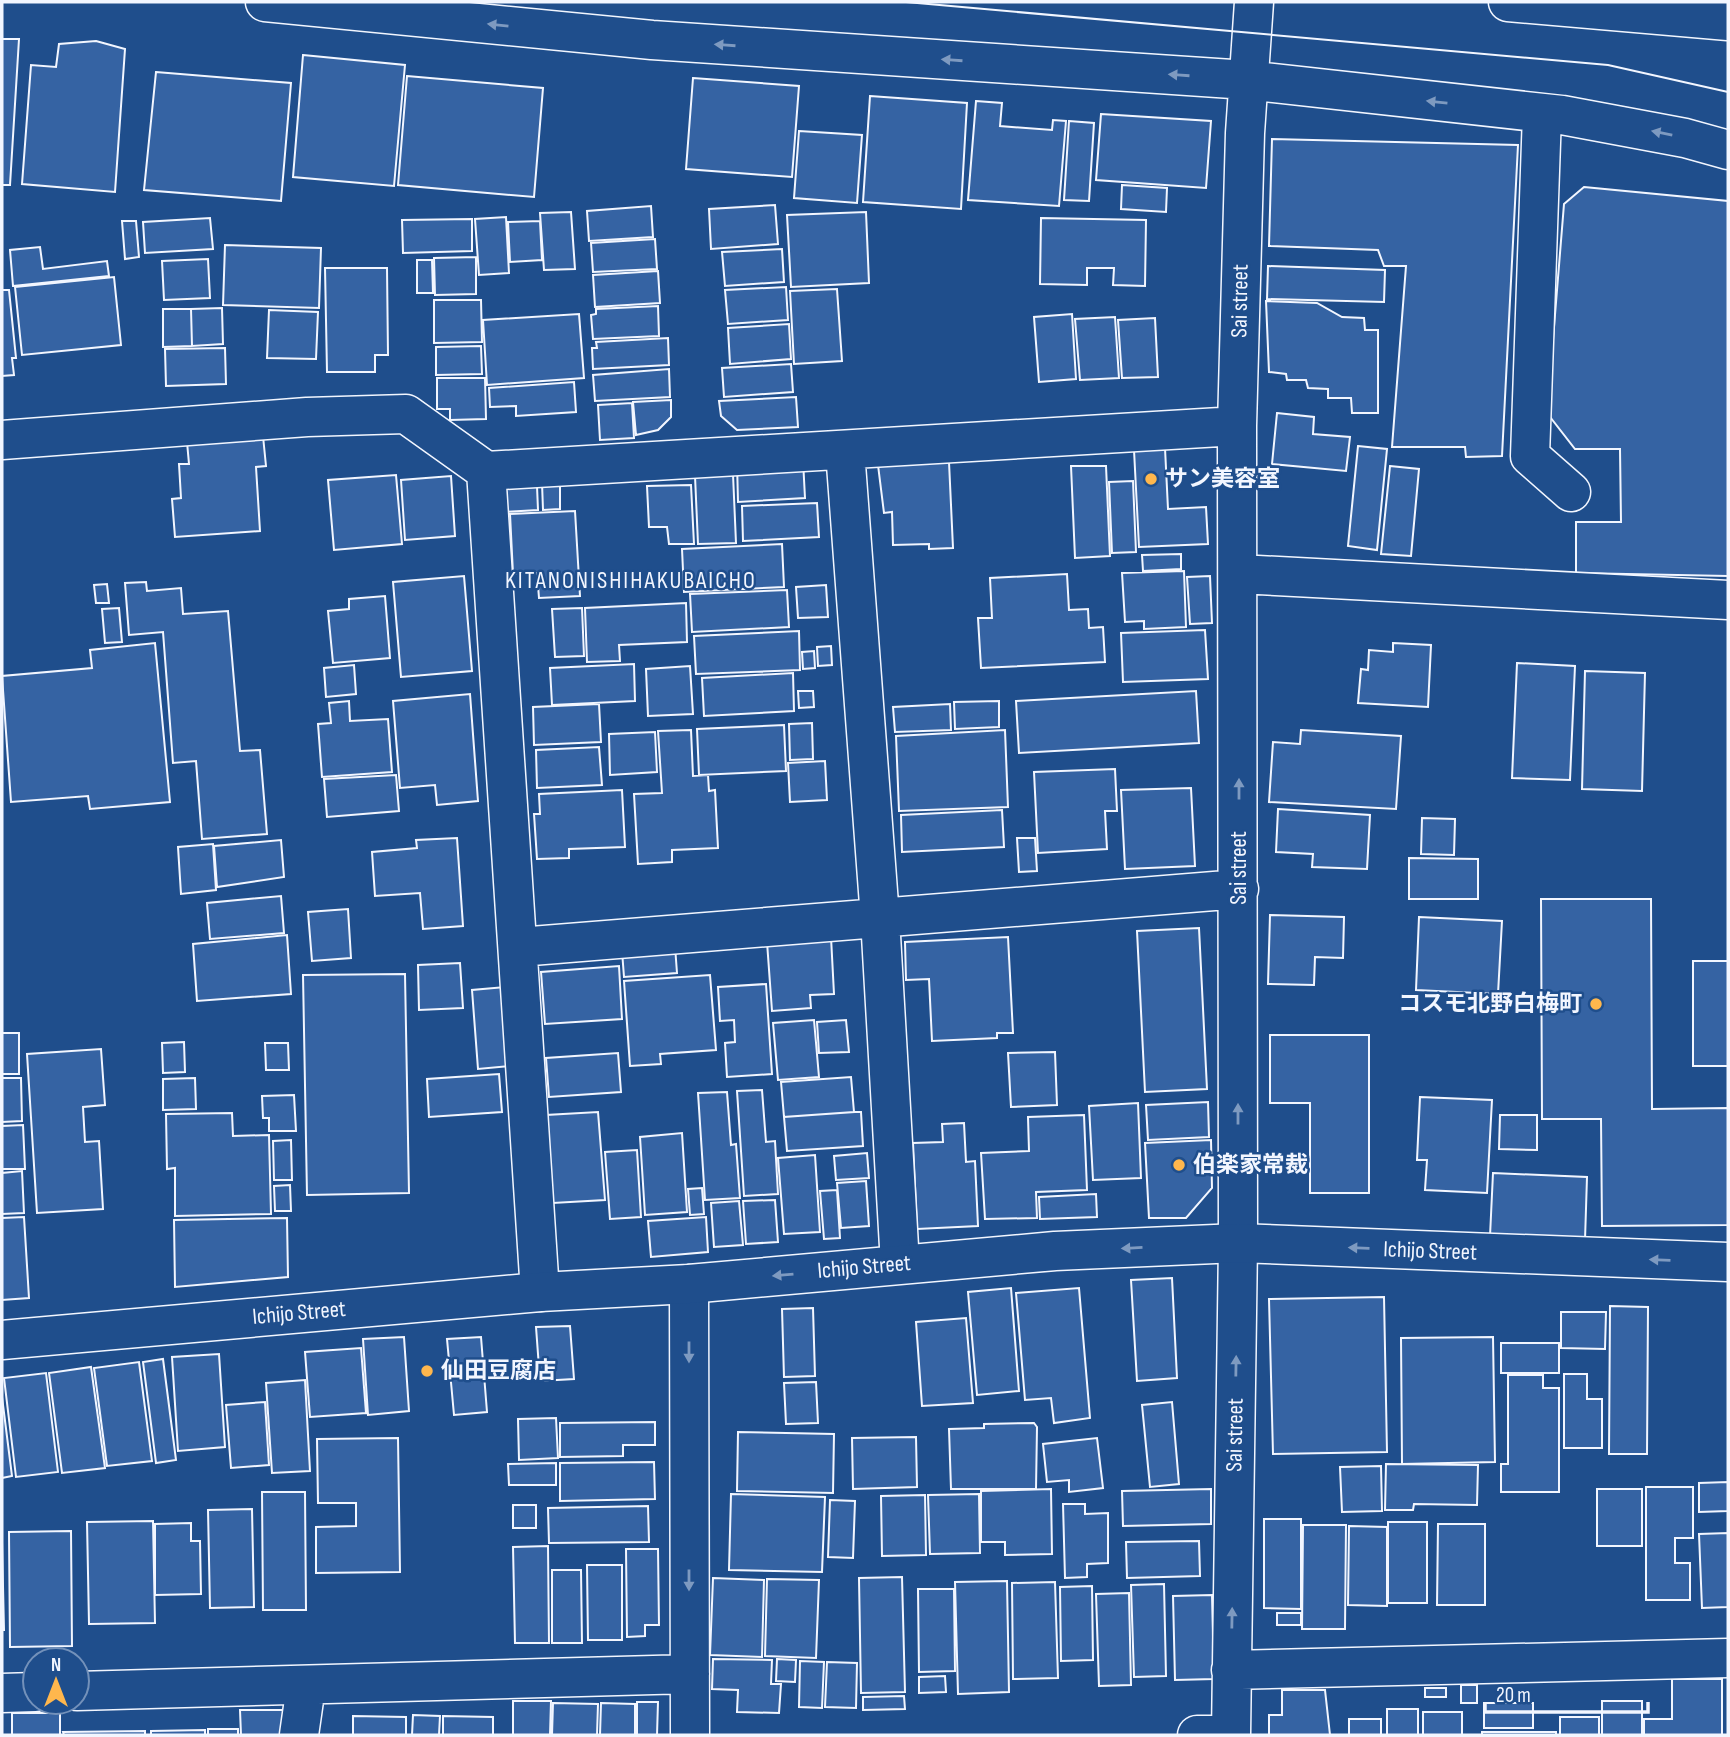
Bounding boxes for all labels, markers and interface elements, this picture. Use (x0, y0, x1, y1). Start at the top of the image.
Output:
one-way arrow (487, 19, 509, 30)
one-way arrow (714, 39, 736, 50)
one-way arrow (941, 54, 963, 65)
one-way arrow (1168, 70, 1190, 81)
one-way arrow (1426, 96, 1448, 107)
one-way arrow (1651, 128, 1673, 139)
street label: Sai street (1225, 264, 1255, 338)
place label: サン美容室 (1165, 465, 1280, 493)
marker: サン美容室 (1143, 471, 1159, 487)
district label: KITANONISHIHAKUBAICHO (505, 566, 757, 595)
one-way arrow (1233, 777, 1245, 799)
street label: Sai street (1225, 831, 1253, 905)
place label: コスモ北野白梅町 (1398, 990, 1582, 1018)
marker: コスモ北野白梅町 (1588, 996, 1604, 1012)
one-way arrow (1232, 1103, 1244, 1125)
place label: 伯楽家常裁 (1193, 1151, 1308, 1179)
marker: 伯楽家常裁 (1171, 1157, 1187, 1173)
street label: Ichijo Street (1383, 1235, 1477, 1267)
one-way arrow (1121, 1242, 1143, 1253)
one-way arrow (1348, 1242, 1370, 1253)
street label: Ichijo Street (816, 1249, 912, 1285)
one-way arrow (1649, 1254, 1671, 1265)
one-way arrow (772, 1270, 794, 1281)
street label: Ichijo Street (251, 1295, 347, 1331)
one-way arrow (683, 1341, 695, 1363)
one-way arrow (1230, 1355, 1242, 1377)
place label: 仙田豆腐店 (441, 1357, 556, 1385)
marker: 仙田豆腐店 (419, 1363, 435, 1379)
street label: Sai street (1220, 1398, 1250, 1472)
one-way arrow (683, 1569, 695, 1591)
one-way arrow (1226, 1607, 1238, 1629)
north arrow (21, 1646, 91, 1716)
text: N (51, 1654, 61, 1677)
scale bar (1485, 1670, 1648, 1714)
text: 20 m (1496, 1683, 1531, 1708)

